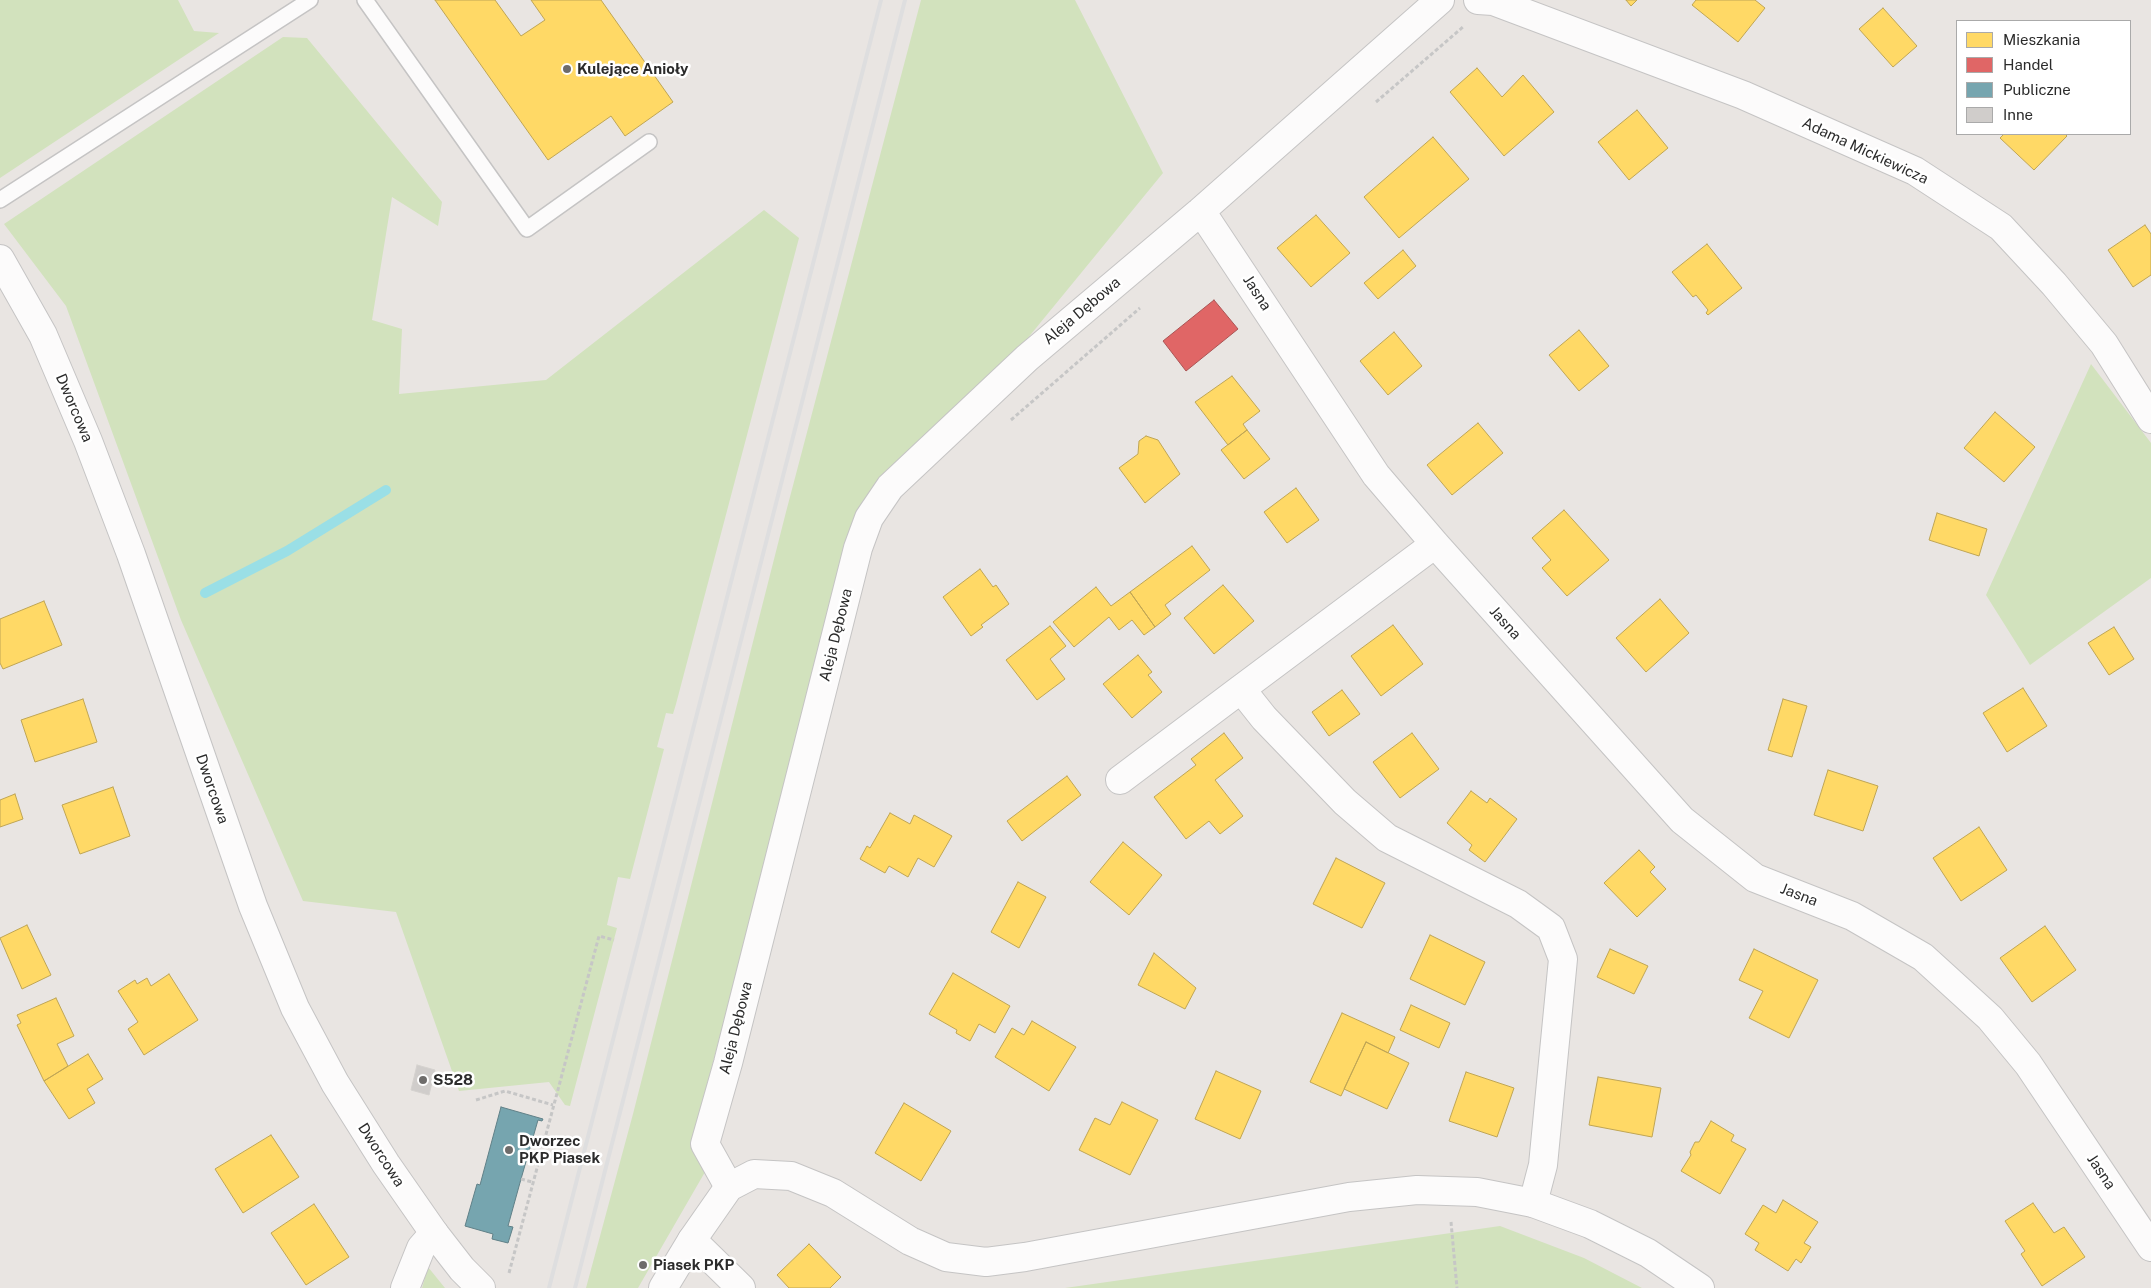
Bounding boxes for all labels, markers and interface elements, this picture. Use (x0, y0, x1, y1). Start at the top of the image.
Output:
legend (1956, 20, 2131, 135)
text: Mieszkania (2003, 31, 2080, 48)
text: Handel (2003, 56, 2053, 73)
place label: Kulejące Anioły (577, 60, 688, 78)
marker: Kulejące Anioły (561, 63, 573, 75)
text: Publiczne (2003, 81, 2071, 98)
text: Inne (2003, 106, 2033, 123)
street label: Adama Mickiewicza (1799, 114, 1931, 188)
street label: Jasna (1239, 272, 1275, 314)
street label: Aleja Dębowa (1040, 273, 1124, 349)
street label: Dworcowa (52, 371, 96, 445)
street label: Aleja Dębowa (816, 587, 856, 683)
street label: Jasna (1485, 603, 1525, 643)
street label: Dworcowa (192, 752, 232, 826)
street label: Jasna (1778, 880, 1820, 910)
street label: Aleja Dębowa (716, 980, 756, 1076)
place label: S528 (433, 1071, 473, 1089)
marker: S528 (417, 1074, 429, 1086)
street label: Dworcowa (354, 1120, 408, 1190)
place label: Dworzec PKP Piasek (519, 1132, 600, 1167)
marker: Dworzec PKP Piasek (503, 1144, 515, 1156)
street label: Jasna (2083, 1151, 2119, 1193)
place label: Piasek PKP (653, 1256, 734, 1274)
marker: Piasek PKP (637, 1259, 649, 1271)

